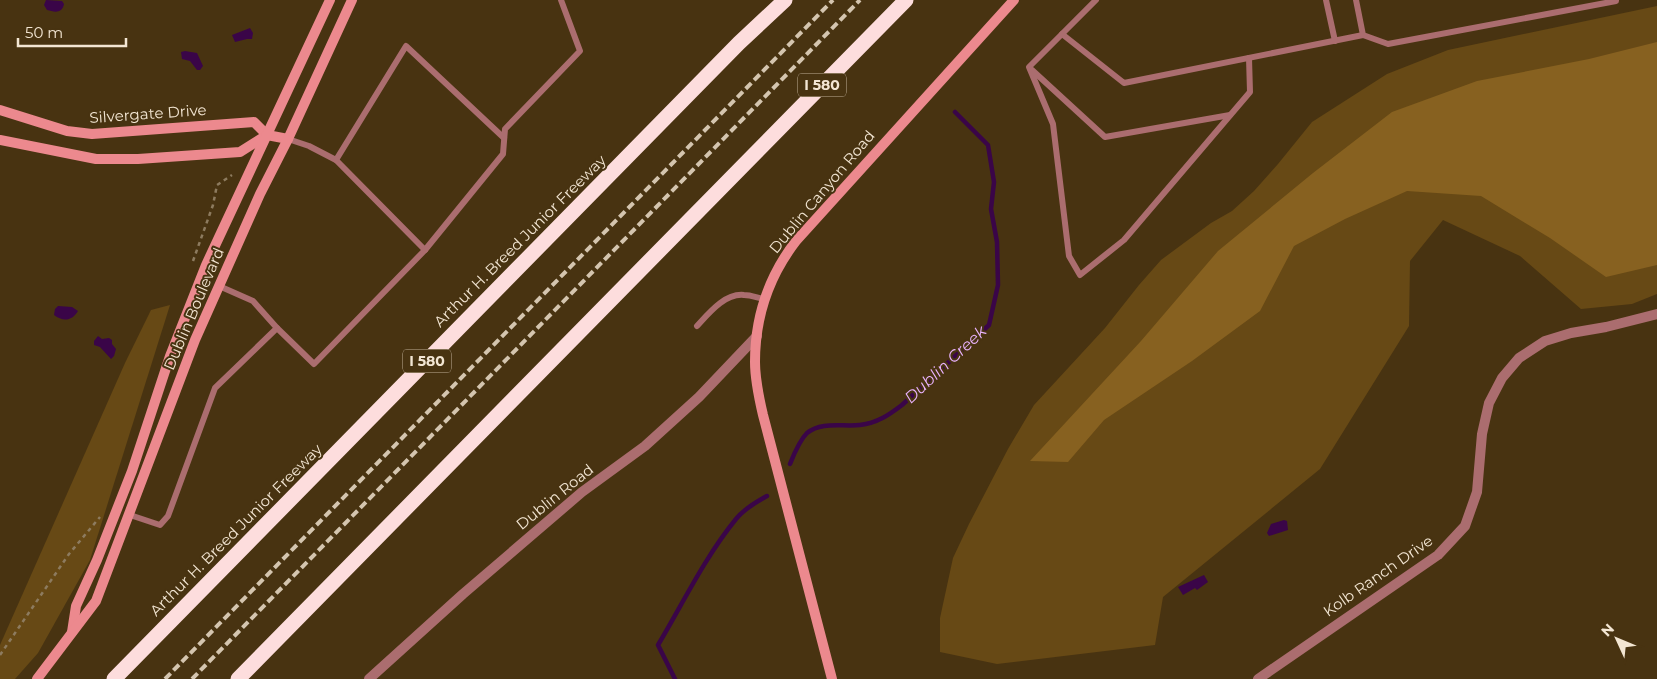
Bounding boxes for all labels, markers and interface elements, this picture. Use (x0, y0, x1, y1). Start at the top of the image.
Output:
scale bar (18, 15, 125, 47)
text: 50 m (25, 23, 63, 42)
road number: I 580 (798, 74, 846, 96)
street label: Silvergate Drive (89, 100, 207, 127)
street label: Dublin Canyon Road (765, 126, 879, 257)
street label: Arthur H. Breed Junior Freeway (430, 150, 610, 331)
street label: Dublin Boulevard (159, 245, 228, 373)
water label: Dublin Creek (900, 321, 991, 407)
road number: I 580 (403, 350, 451, 372)
street label: Arthur H. Breed Junior Freeway (146, 439, 326, 620)
street label: Dublin Road (512, 460, 597, 534)
street label: Kolb Ranch Drive (1319, 531, 1436, 620)
north arrow (1592, 614, 1642, 664)
text: N (1597, 620, 1618, 640)

